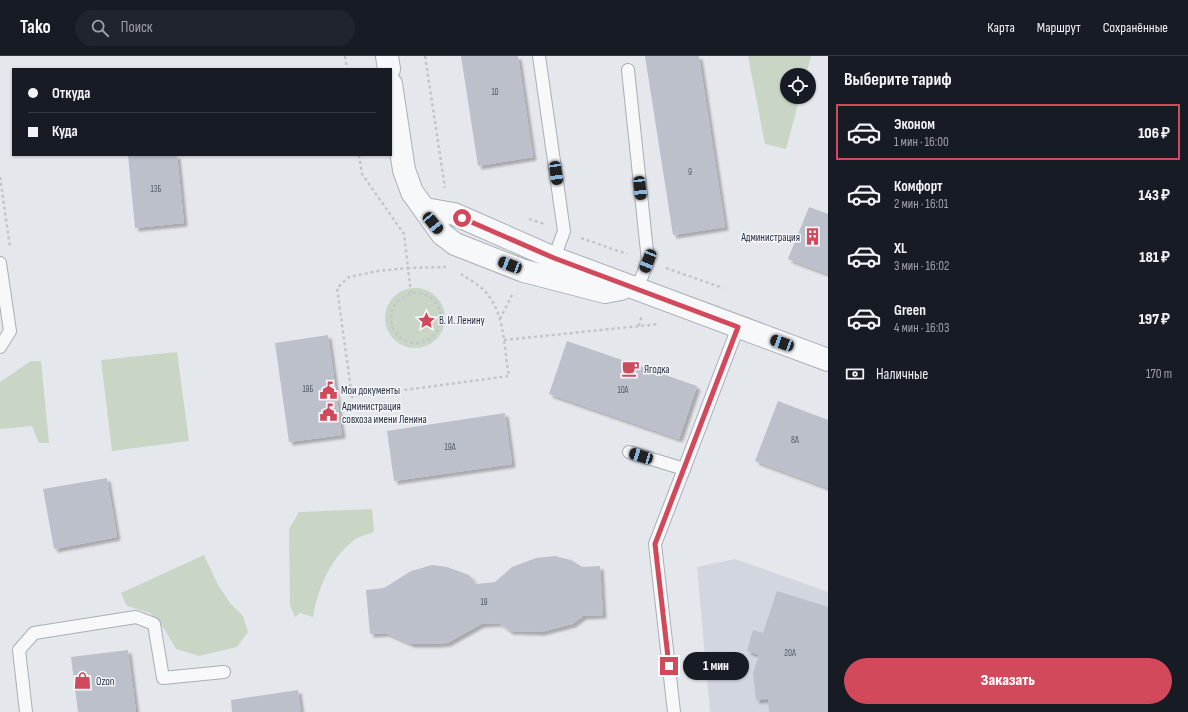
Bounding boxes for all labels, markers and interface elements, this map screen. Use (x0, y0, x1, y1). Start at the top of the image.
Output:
search box (75, 10, 355, 46)
text: Tako (20, 16, 51, 39)
icon: search (89, 17, 111, 39)
text: Поиск (121, 18, 153, 37)
text: Карта (987, 19, 1015, 36)
text: Маршрут (1037, 19, 1081, 36)
text: Сохранённые (1103, 19, 1168, 36)
map controls (780, 68, 816, 104)
button: locate (780, 68, 816, 104)
text: Выберите тариф (844, 69, 952, 90)
text: Откуда (52, 84, 90, 103)
house number: 10 (491, 87, 499, 98)
icon: car (846, 114, 882, 150)
text: Эконом (894, 115, 935, 134)
text: Куда (52, 122, 78, 141)
text: 106 ₽ (1138, 124, 1170, 143)
text: 1 мин · 16:00 (894, 134, 949, 150)
car (548, 160, 564, 186)
house number: 9 (688, 167, 692, 178)
car (633, 175, 647, 201)
icon: car (846, 176, 882, 212)
text: Комфорт (894, 177, 943, 196)
house number: 13Б (151, 184, 161, 195)
text: 143 ₽ (1138, 186, 1170, 205)
text: 2 мин · 16:01 (894, 196, 948, 212)
route start (453, 209, 471, 227)
car (421, 210, 445, 236)
building icon: Администрация (803, 227, 823, 247)
place label: Администрация (740, 231, 800, 244)
icon: car (846, 238, 882, 274)
text: XL (894, 239, 907, 258)
car (638, 248, 658, 274)
text: 181 ₽ (1139, 248, 1170, 267)
car (497, 255, 523, 275)
text: 3 мин · 16:02 (894, 258, 949, 274)
icon: car (846, 300, 882, 336)
text: Green (894, 301, 926, 320)
place icon: В. И. Ленину (416, 310, 436, 330)
text: 197 ₽ (1139, 310, 1170, 329)
place label: В. И. Ленину (439, 314, 486, 327)
text: 4 мин · 16:03 (894, 320, 949, 336)
car (769, 333, 795, 353)
cafe icon: Ягодка (621, 359, 641, 379)
place label: Ягодка (644, 363, 670, 376)
icon: cash (844, 363, 866, 385)
text: Наличные (876, 365, 928, 384)
text: 170 m (1146, 366, 1172, 382)
public building icon: Мои документы (318, 380, 338, 400)
house number: 19Б (302, 384, 314, 395)
place label: Мои документы (341, 384, 400, 397)
house number: 10А (618, 385, 629, 396)
place label: Администрация совхоза имени Ленина (341, 400, 427, 426)
public building icon: Администрация совхоза имени Ленина (319, 402, 339, 422)
house number: 8А (791, 435, 799, 446)
house number: 19А (445, 442, 456, 453)
car (628, 447, 654, 465)
house number: 19 (480, 597, 488, 608)
house number: 20А (784, 648, 796, 659)
callout: 1 мин (683, 652, 749, 680)
route end (660, 657, 678, 675)
text: 1 мин (703, 658, 729, 674)
button: Заказать (844, 658, 1172, 704)
shop icon: Ozon (73, 671, 93, 691)
place label: Ozon (96, 675, 115, 688)

